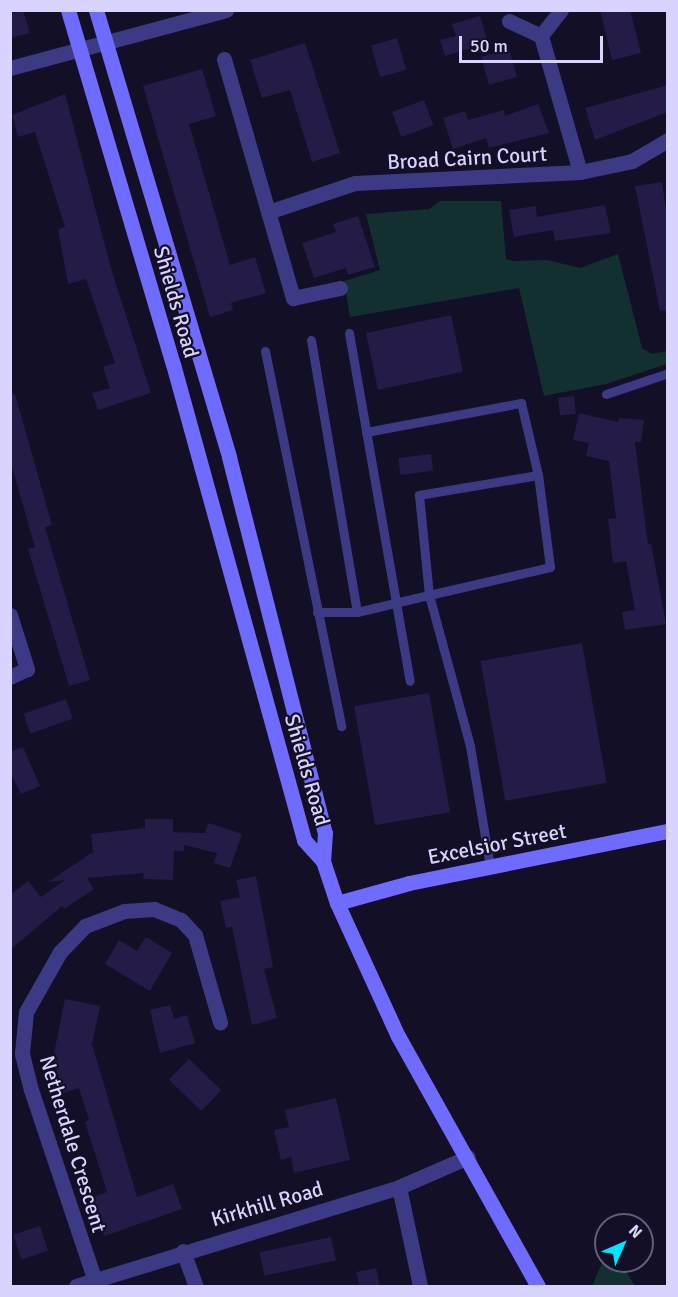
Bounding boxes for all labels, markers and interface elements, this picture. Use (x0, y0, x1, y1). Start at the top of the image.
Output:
scale bar (462, 24, 606, 62)
text: 50 m (470, 35, 508, 57)
street label: Broad Cairn Court (386, 141, 548, 175)
street label: Shields Road (148, 243, 204, 361)
street label: Shields Road (279, 711, 335, 829)
street label: Excelsior Street (426, 818, 568, 870)
street label: Netherdale Crescent (34, 1053, 112, 1235)
street label: Kirkhill Road (208, 1176, 326, 1232)
north arrow (594, 1213, 654, 1273)
text: N (624, 1221, 646, 1243)

